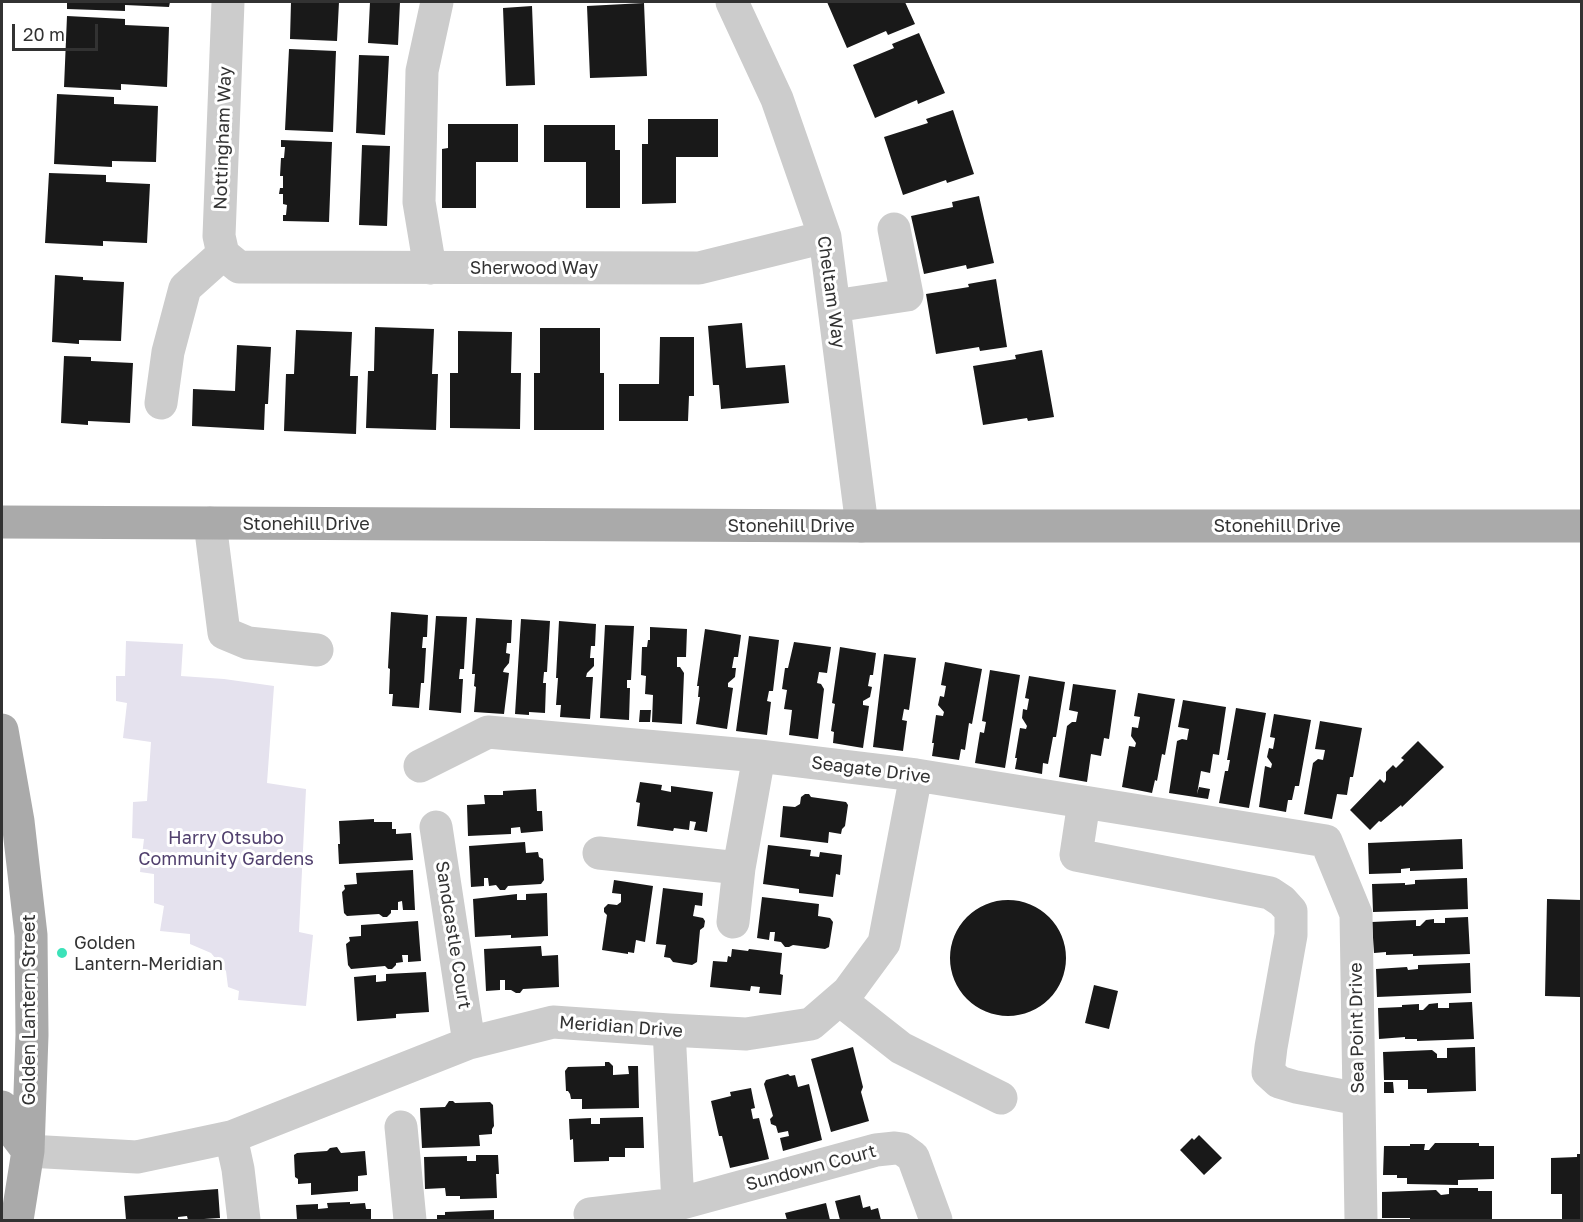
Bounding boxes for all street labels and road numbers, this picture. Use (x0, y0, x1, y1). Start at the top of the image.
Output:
street label: Nottingham Way (210, 66, 236, 210)
street label: Cheltam Way (812, 234, 850, 350)
street label: Sherwood Way (470, 257, 598, 279)
street label: Stonehill Drive (242, 513, 370, 535)
street label: Stonehill Drive (727, 515, 855, 537)
street label: Stonehill Drive (1213, 515, 1341, 537)
street label: Seagate Drive (810, 752, 932, 788)
street label: Sandcastle Court (431, 859, 475, 1011)
street label: Golden Lantern Street (18, 914, 40, 1106)
street label: Sea Point Drive (1345, 962, 1369, 1094)
street label: Meridian Drive (558, 1012, 684, 1042)
street label: Sundown Court (744, 1140, 878, 1196)

